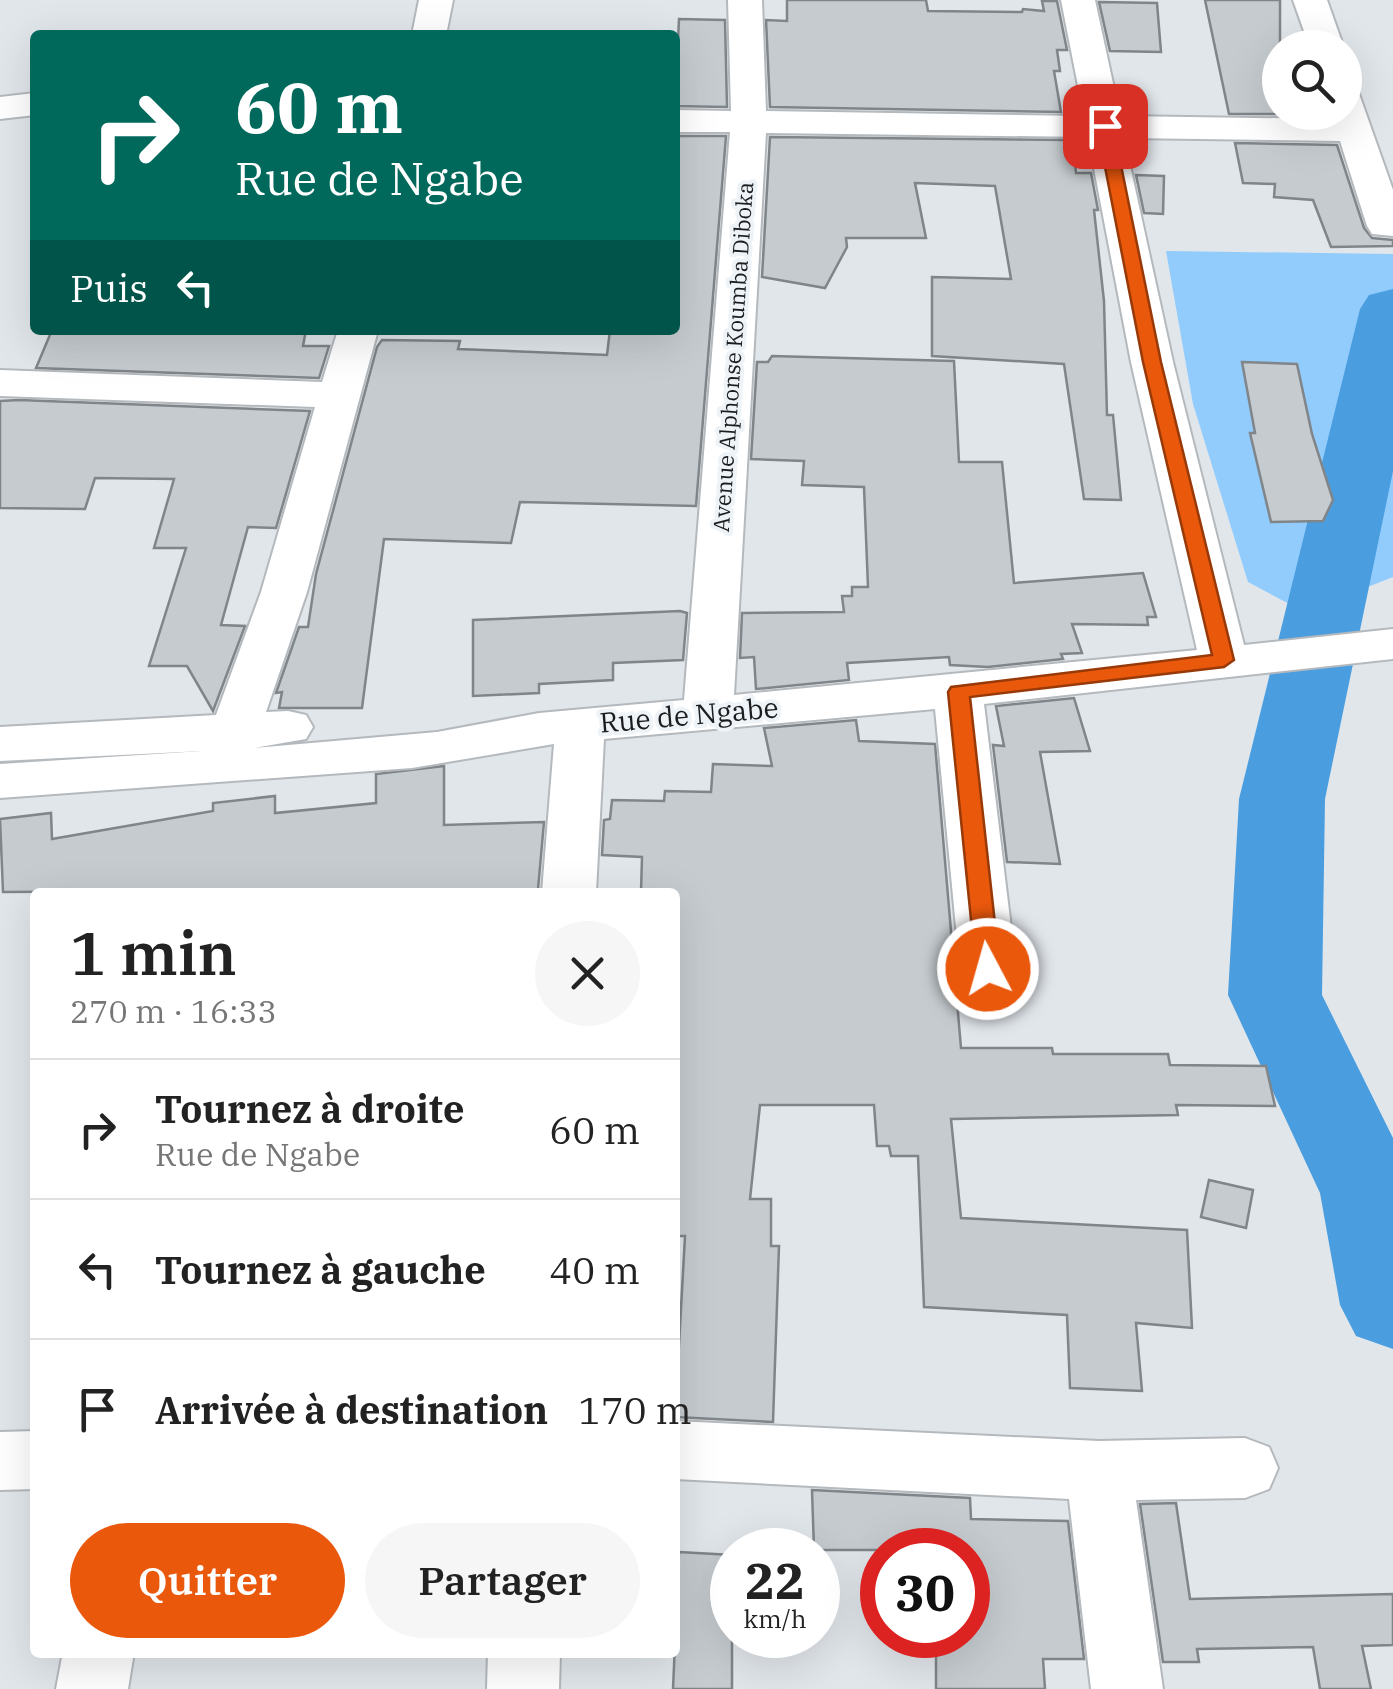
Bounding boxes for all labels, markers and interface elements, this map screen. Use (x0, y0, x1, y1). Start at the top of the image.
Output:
map controls (1262, 30, 1362, 130)
button: search (1262, 30, 1362, 130)
text: 60 m (235, 61, 403, 152)
icon: right (70, 70, 200, 200)
pin (1063, 84, 1148, 169)
icon: arrive (1078, 99, 1133, 154)
text: Rue de Ngabe (235, 149, 524, 207)
street label: Avenue Alphonse Koumba Diboka (706, 181, 759, 533)
icon: left (168, 260, 223, 315)
text: Puis (70, 263, 148, 312)
street label: Rue de Ngabe (598, 688, 780, 741)
text: 1 min (70, 913, 237, 992)
position arrow (936, 917, 1040, 1021)
button: close (535, 921, 640, 1026)
text: 270 m · 16:33 (70, 990, 277, 1032)
text: Tournez à droite (155, 1084, 464, 1133)
icon: right (70, 1102, 125, 1157)
text: 60 m (549, 1105, 640, 1154)
text: Rue de Ngabe (155, 1133, 360, 1175)
icon: left (70, 1242, 125, 1297)
text: Tournez à gauche (155, 1245, 486, 1294)
text: 40 m (549, 1245, 640, 1294)
icon: arrive (70, 1382, 125, 1437)
text: Arrivée à destination (155, 1385, 548, 1434)
text: 170 m (578, 1385, 692, 1434)
button: Quitter (70, 1523, 345, 1638)
button: Partager (365, 1523, 640, 1638)
speed limit sign: 30 (860, 1528, 990, 1658)
text: 22 (745, 1548, 805, 1613)
text: km/h (743, 1602, 807, 1635)

